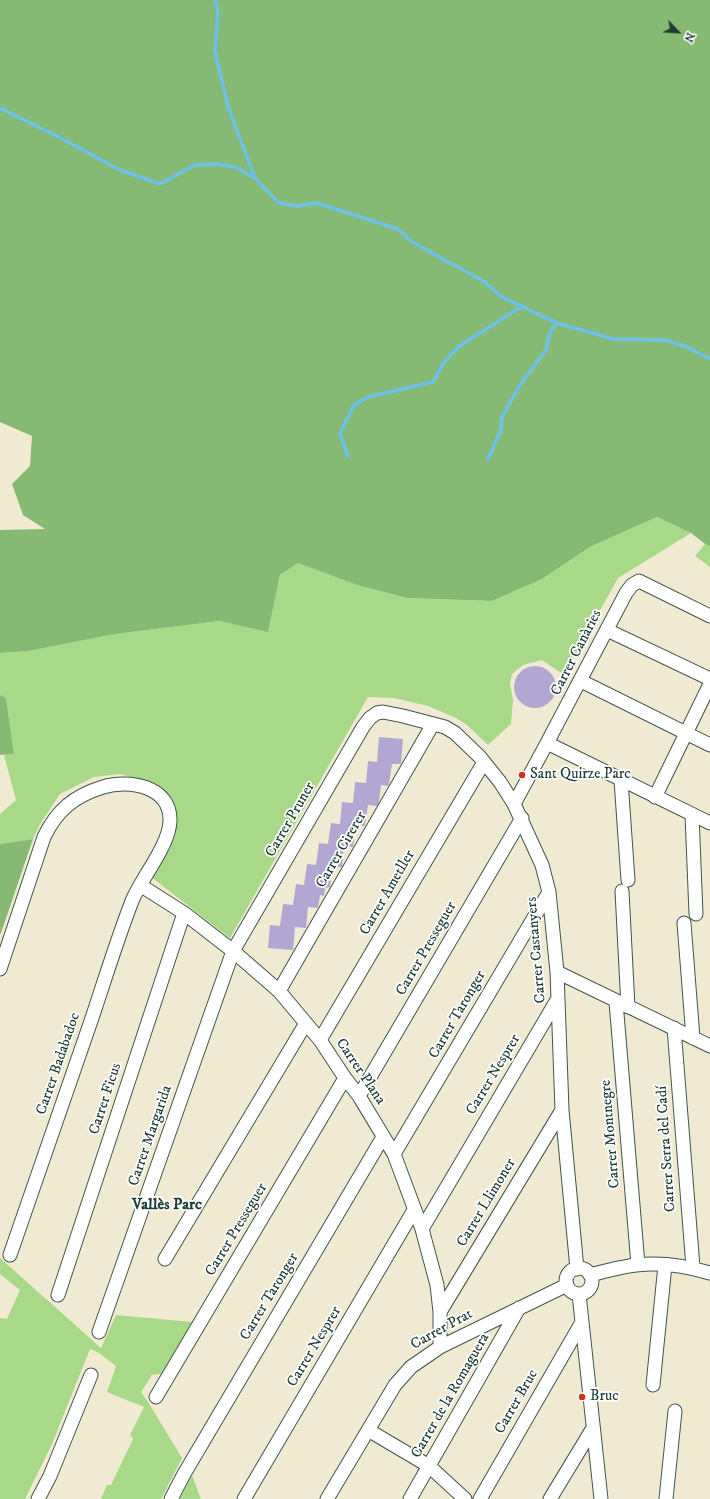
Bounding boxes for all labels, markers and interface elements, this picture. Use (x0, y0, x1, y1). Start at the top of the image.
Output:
north arrow (658, 12, 698, 52)
text: N (681, 30, 697, 44)
street label: Carrer Canàries (548, 607, 606, 699)
place label: Sant Quirze Parc (530, 766, 631, 784)
marker: Sant Quirze Parc (517, 770, 527, 780)
street label: Carrer Pruner (262, 779, 320, 861)
street label: Carrer Cirerer (313, 808, 371, 892)
street label: Carrer Ametller (356, 847, 420, 939)
street label: Carrer Castanyers (523, 896, 551, 1004)
street label: Carrer Presseguer (393, 899, 461, 999)
street label: Carrer Taronger (426, 968, 490, 1062)
street label: Carrer Badabadoc (33, 1011, 85, 1117)
street label: Carrer Nesprer (463, 1032, 525, 1118)
street label: Carrer Plana (331, 1035, 389, 1109)
street label: Carrer Ficus (86, 1061, 126, 1137)
street label: Carrer Montnegre (597, 1079, 625, 1189)
street label: Carrer Margarida (125, 1083, 177, 1189)
street label: Carrer Serra del Cadí (654, 1085, 680, 1213)
street label: Carrer Llimoner (454, 1156, 520, 1250)
street label: Carrer Presseguer (202, 1180, 272, 1280)
district label: Vallès Parc (132, 1196, 202, 1216)
street label: Carrer Taronger (237, 1250, 303, 1344)
street label: Carrer Nesprer (284, 1304, 346, 1390)
street label: Carrer Prat (408, 1306, 476, 1354)
street label: Carrer de la Romaguera (408, 1330, 494, 1462)
street label: Carrer Bruc (491, 1367, 543, 1437)
place label: Bruc (590, 1388, 619, 1406)
marker: Bruc (577, 1392, 587, 1402)

